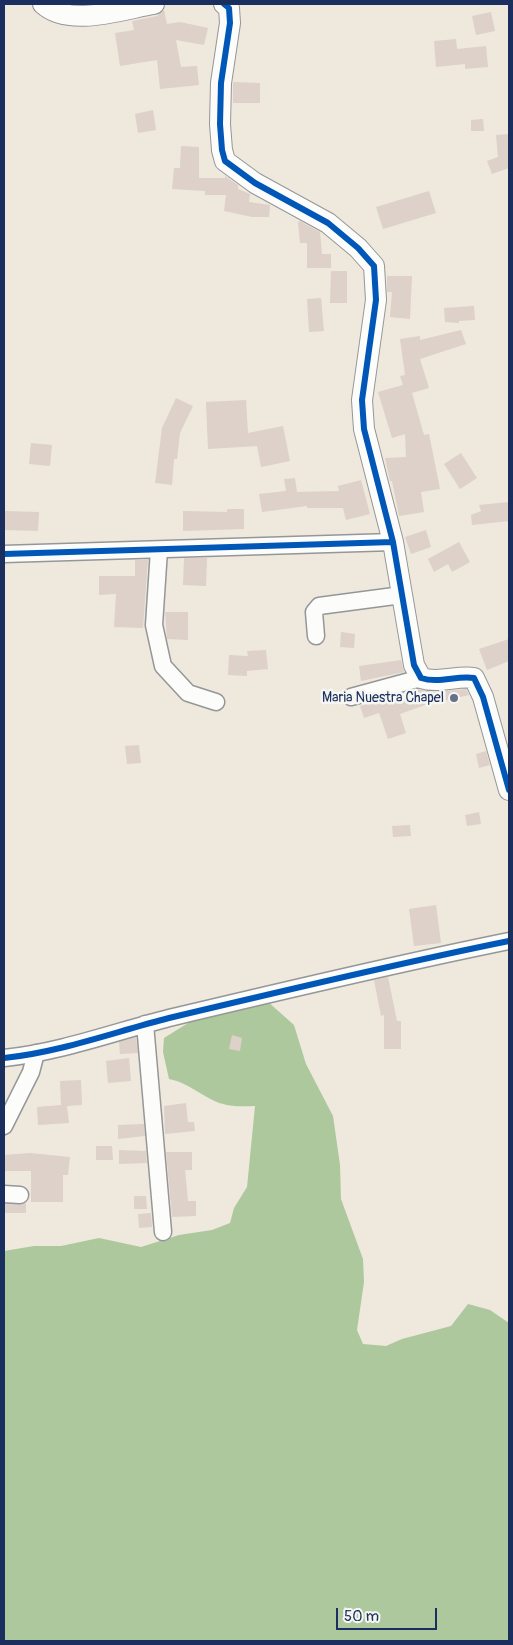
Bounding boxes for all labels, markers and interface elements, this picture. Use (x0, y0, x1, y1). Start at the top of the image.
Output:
place label: Maria Nuestra Chapel (322, 690, 444, 706)
marker: Maria Nuestra Chapel (448, 692, 460, 704)
scale bar (338, 1598, 439, 1630)
text: 50 m (344, 1607, 379, 1626)

